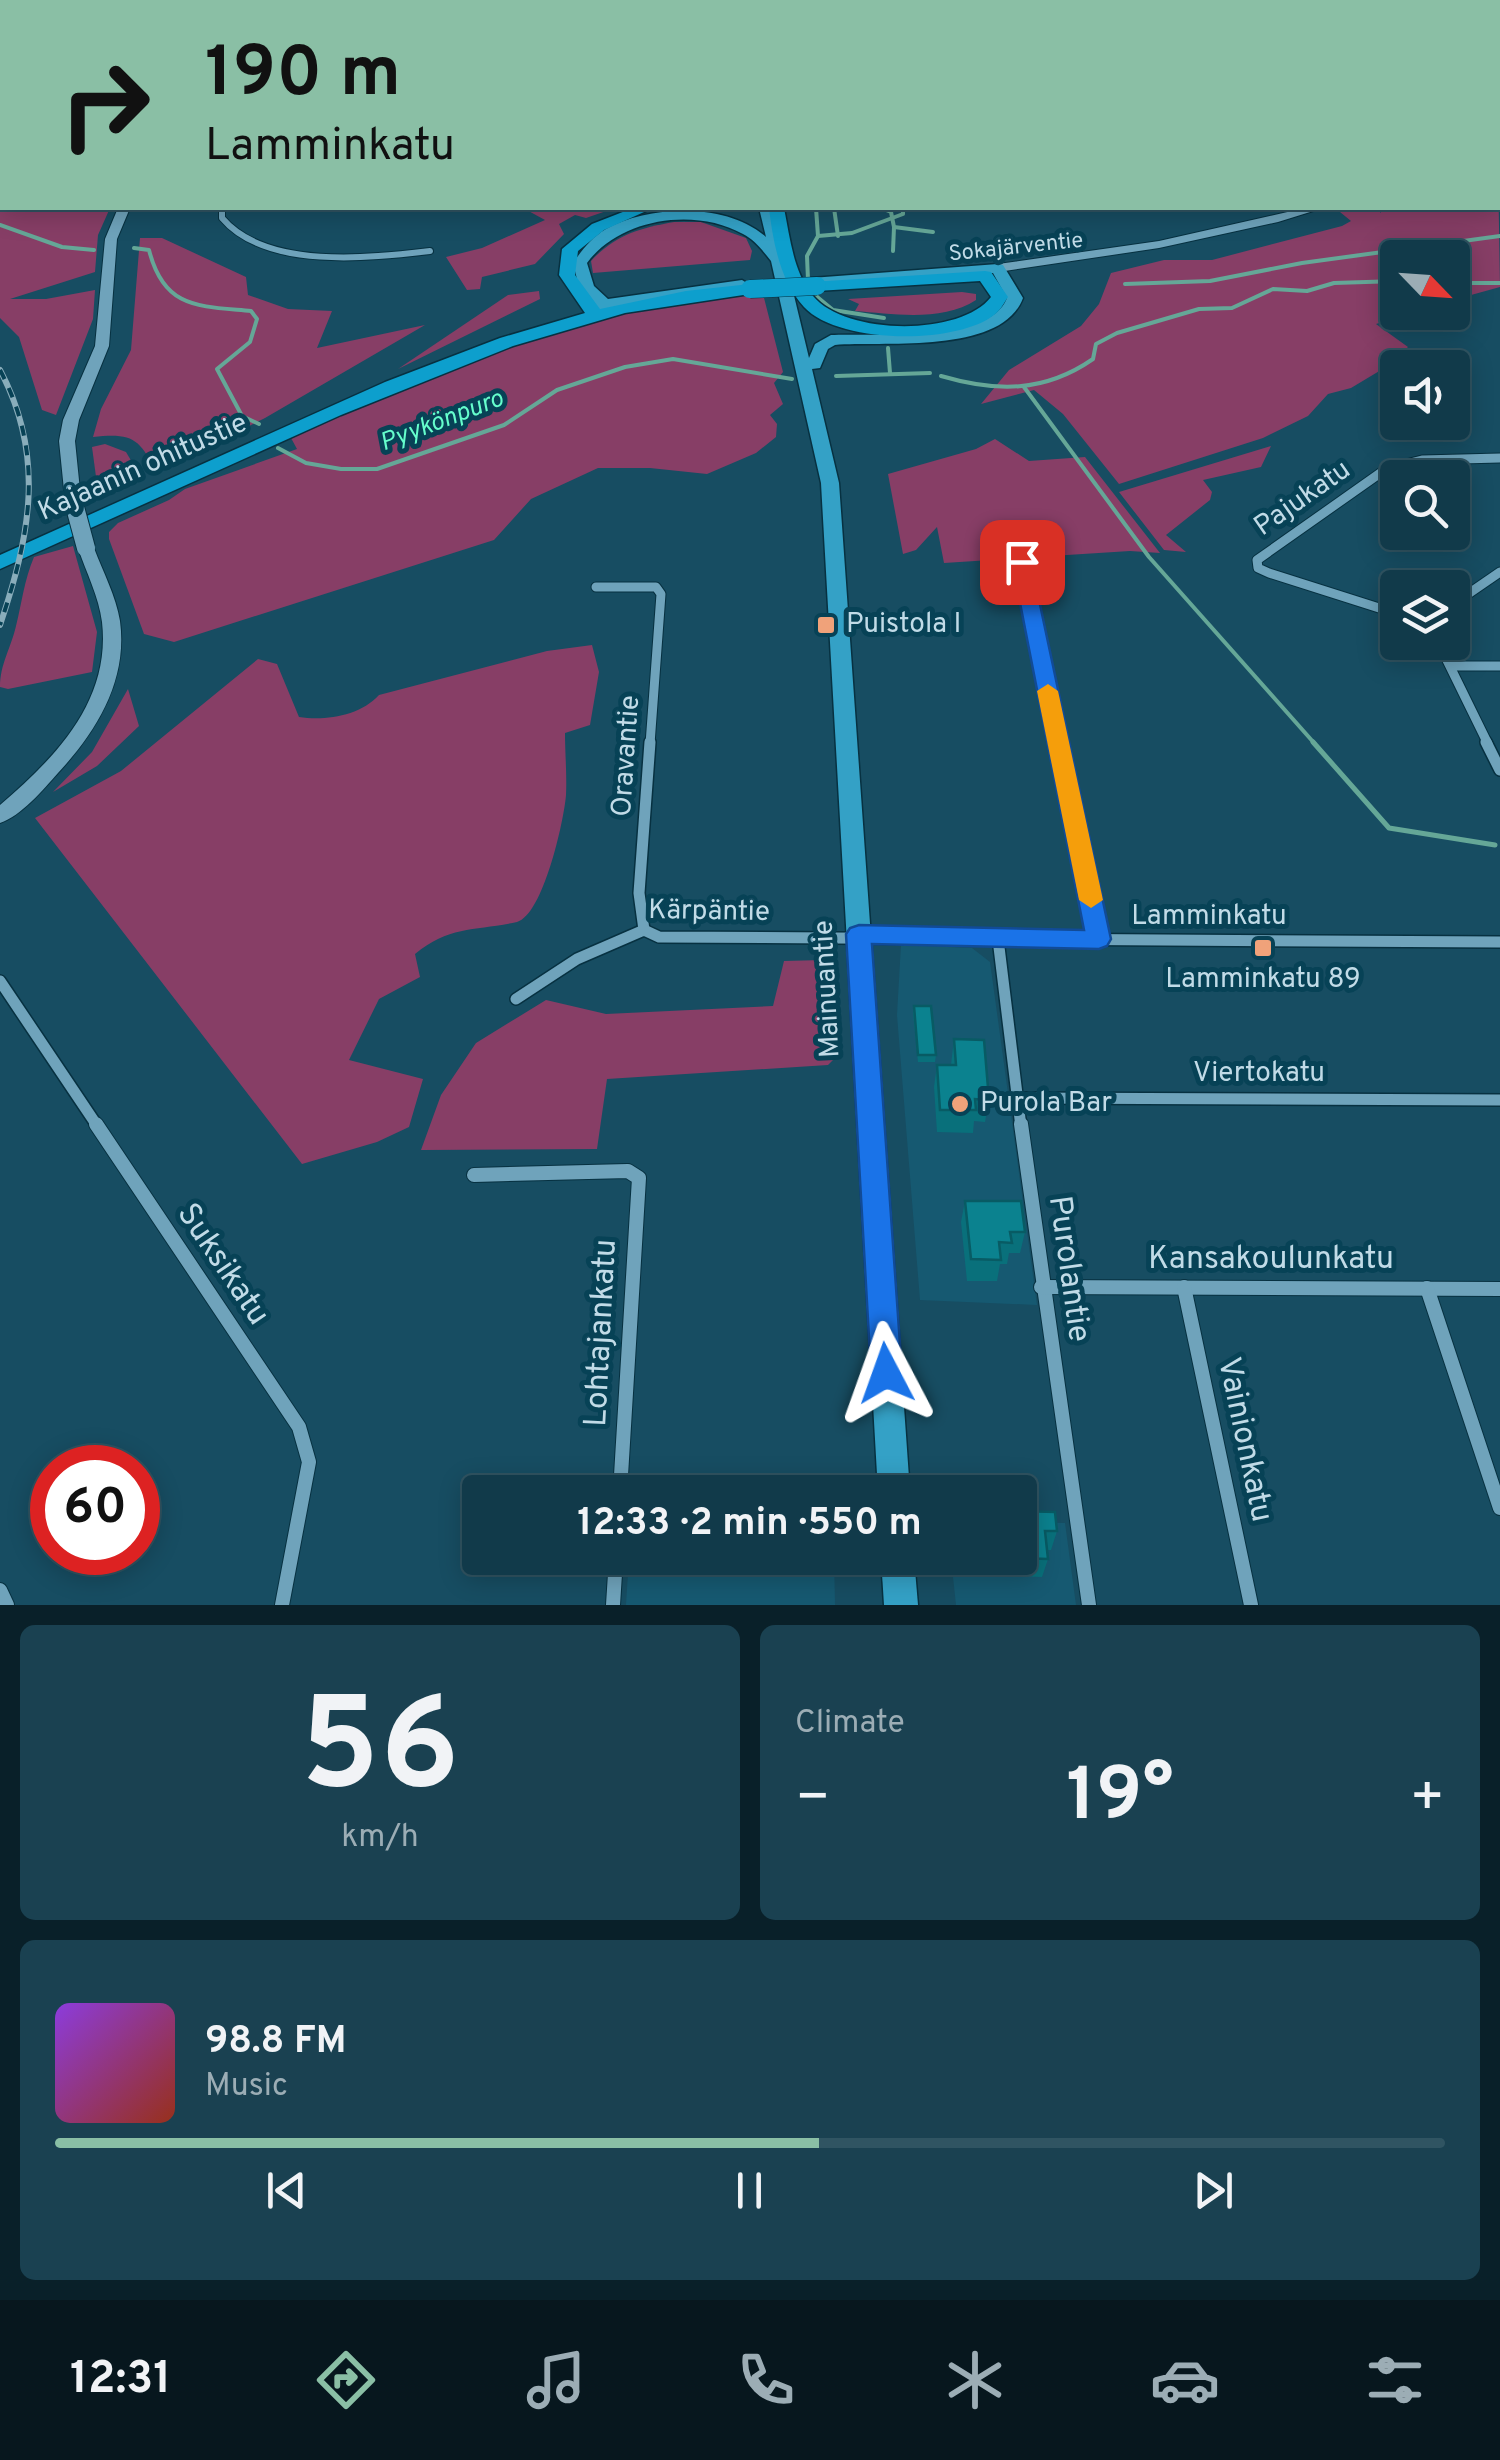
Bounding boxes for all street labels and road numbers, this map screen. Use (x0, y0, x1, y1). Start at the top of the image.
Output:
street label: Sokajärventie (948, 228, 1084, 268)
street label: Kajaanin ohitustie (33, 406, 253, 530)
street label: Pajukatu (1248, 453, 1358, 545)
street label: Oravantie (605, 694, 649, 818)
street label: Kärpäntie (648, 893, 770, 931)
street label: Lamminkatu (1131, 899, 1287, 935)
street label: Mainuantie (806, 919, 850, 1059)
street label: Viertokatu (1193, 1056, 1325, 1092)
street label: Purolantie (1038, 1193, 1098, 1345)
street label: Suksikatu (167, 1196, 277, 1334)
street label: Lohtajankatu (577, 1238, 627, 1428)
street label: Kansakoulunkatu (1148, 1240, 1394, 1280)
street label: Vainionkatu (1207, 1354, 1281, 1526)

